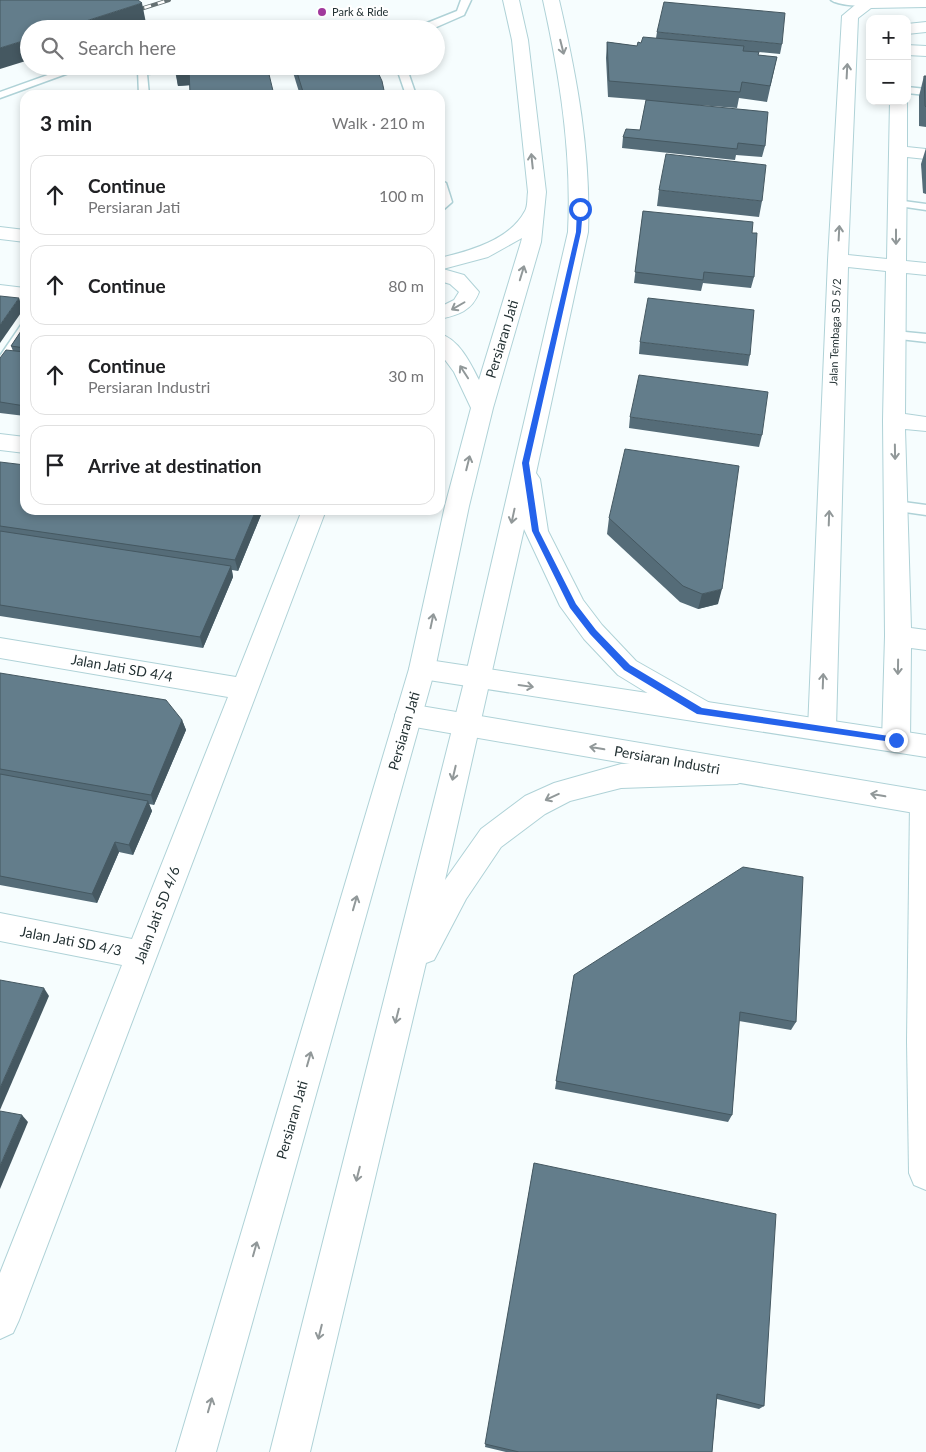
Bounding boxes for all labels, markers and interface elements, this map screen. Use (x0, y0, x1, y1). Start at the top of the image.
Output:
place label: Park & Ride (332, 5, 389, 18)
marker: Park & Ride (316, 6, 328, 18)
map controls (866, 15, 911, 105)
button: + (866, 15, 911, 60)
search box (20, 20, 445, 75)
icon: search (38, 34, 66, 62)
text: Search here (78, 36, 176, 59)
one-way arrow (558, 39, 567, 55)
button: − (866, 60, 911, 105)
one-way arrow (842, 63, 851, 79)
text: 3 min (40, 110, 92, 135)
text: Walk · 210 m (332, 113, 425, 132)
one-way arrow (527, 153, 537, 169)
text: Continue (88, 174, 166, 197)
icon: ahead (41, 181, 69, 209)
text: 100 m (379, 186, 424, 205)
text: Persiaran Jati (88, 197, 180, 216)
route start (569, 198, 592, 221)
one-way arrow (835, 226, 844, 242)
one-way arrow (891, 229, 901, 245)
one-way arrow (517, 265, 527, 281)
icon: ahead (41, 271, 69, 299)
text: Continue (88, 274, 166, 297)
text: 80 m (388, 276, 424, 295)
street label: Jalan Tembaga SD 5/2 (826, 278, 843, 386)
street label: Persiaran Jati (482, 298, 521, 380)
one-way arrow (452, 301, 466, 311)
text: Continue (88, 354, 166, 377)
icon: ahead (41, 361, 69, 389)
text: 30 m (388, 366, 424, 385)
one-way arrow (459, 366, 469, 380)
text: Persiaran Industri (88, 377, 210, 396)
one-way arrow (890, 444, 899, 460)
icon: arrive (41, 451, 69, 479)
text: Arrive at destination (88, 454, 261, 477)
one-way arrow (464, 455, 473, 471)
one-way arrow (508, 508, 518, 524)
one-way arrow (824, 511, 834, 527)
one-way arrow (428, 614, 438, 630)
street label: Jalan Jati SD 4/4 (70, 650, 174, 685)
one-way arrow (893, 659, 902, 675)
one-way arrow (819, 673, 828, 689)
one-way arrow (518, 681, 534, 691)
street label: Persiaran Jati (384, 690, 423, 772)
route end (885, 729, 908, 752)
one-way arrow (589, 742, 605, 752)
street label: Persiaran Industri (613, 742, 721, 777)
one-way arrow (449, 764, 458, 780)
one-way arrow (870, 790, 886, 800)
one-way arrow (545, 793, 560, 802)
street label: Jalan Jati SD 4/6 (130, 864, 183, 966)
one-way arrow (350, 896, 360, 912)
street label: Jalan Jati SD 4/3 (19, 922, 123, 959)
one-way arrow (392, 1008, 401, 1024)
one-way arrow (305, 1052, 315, 1068)
street label: Persiaran Jati (272, 1079, 311, 1161)
one-way arrow (353, 1166, 363, 1182)
one-way arrow (250, 1241, 260, 1257)
one-way arrow (315, 1323, 324, 1339)
one-way arrow (205, 1398, 215, 1414)

